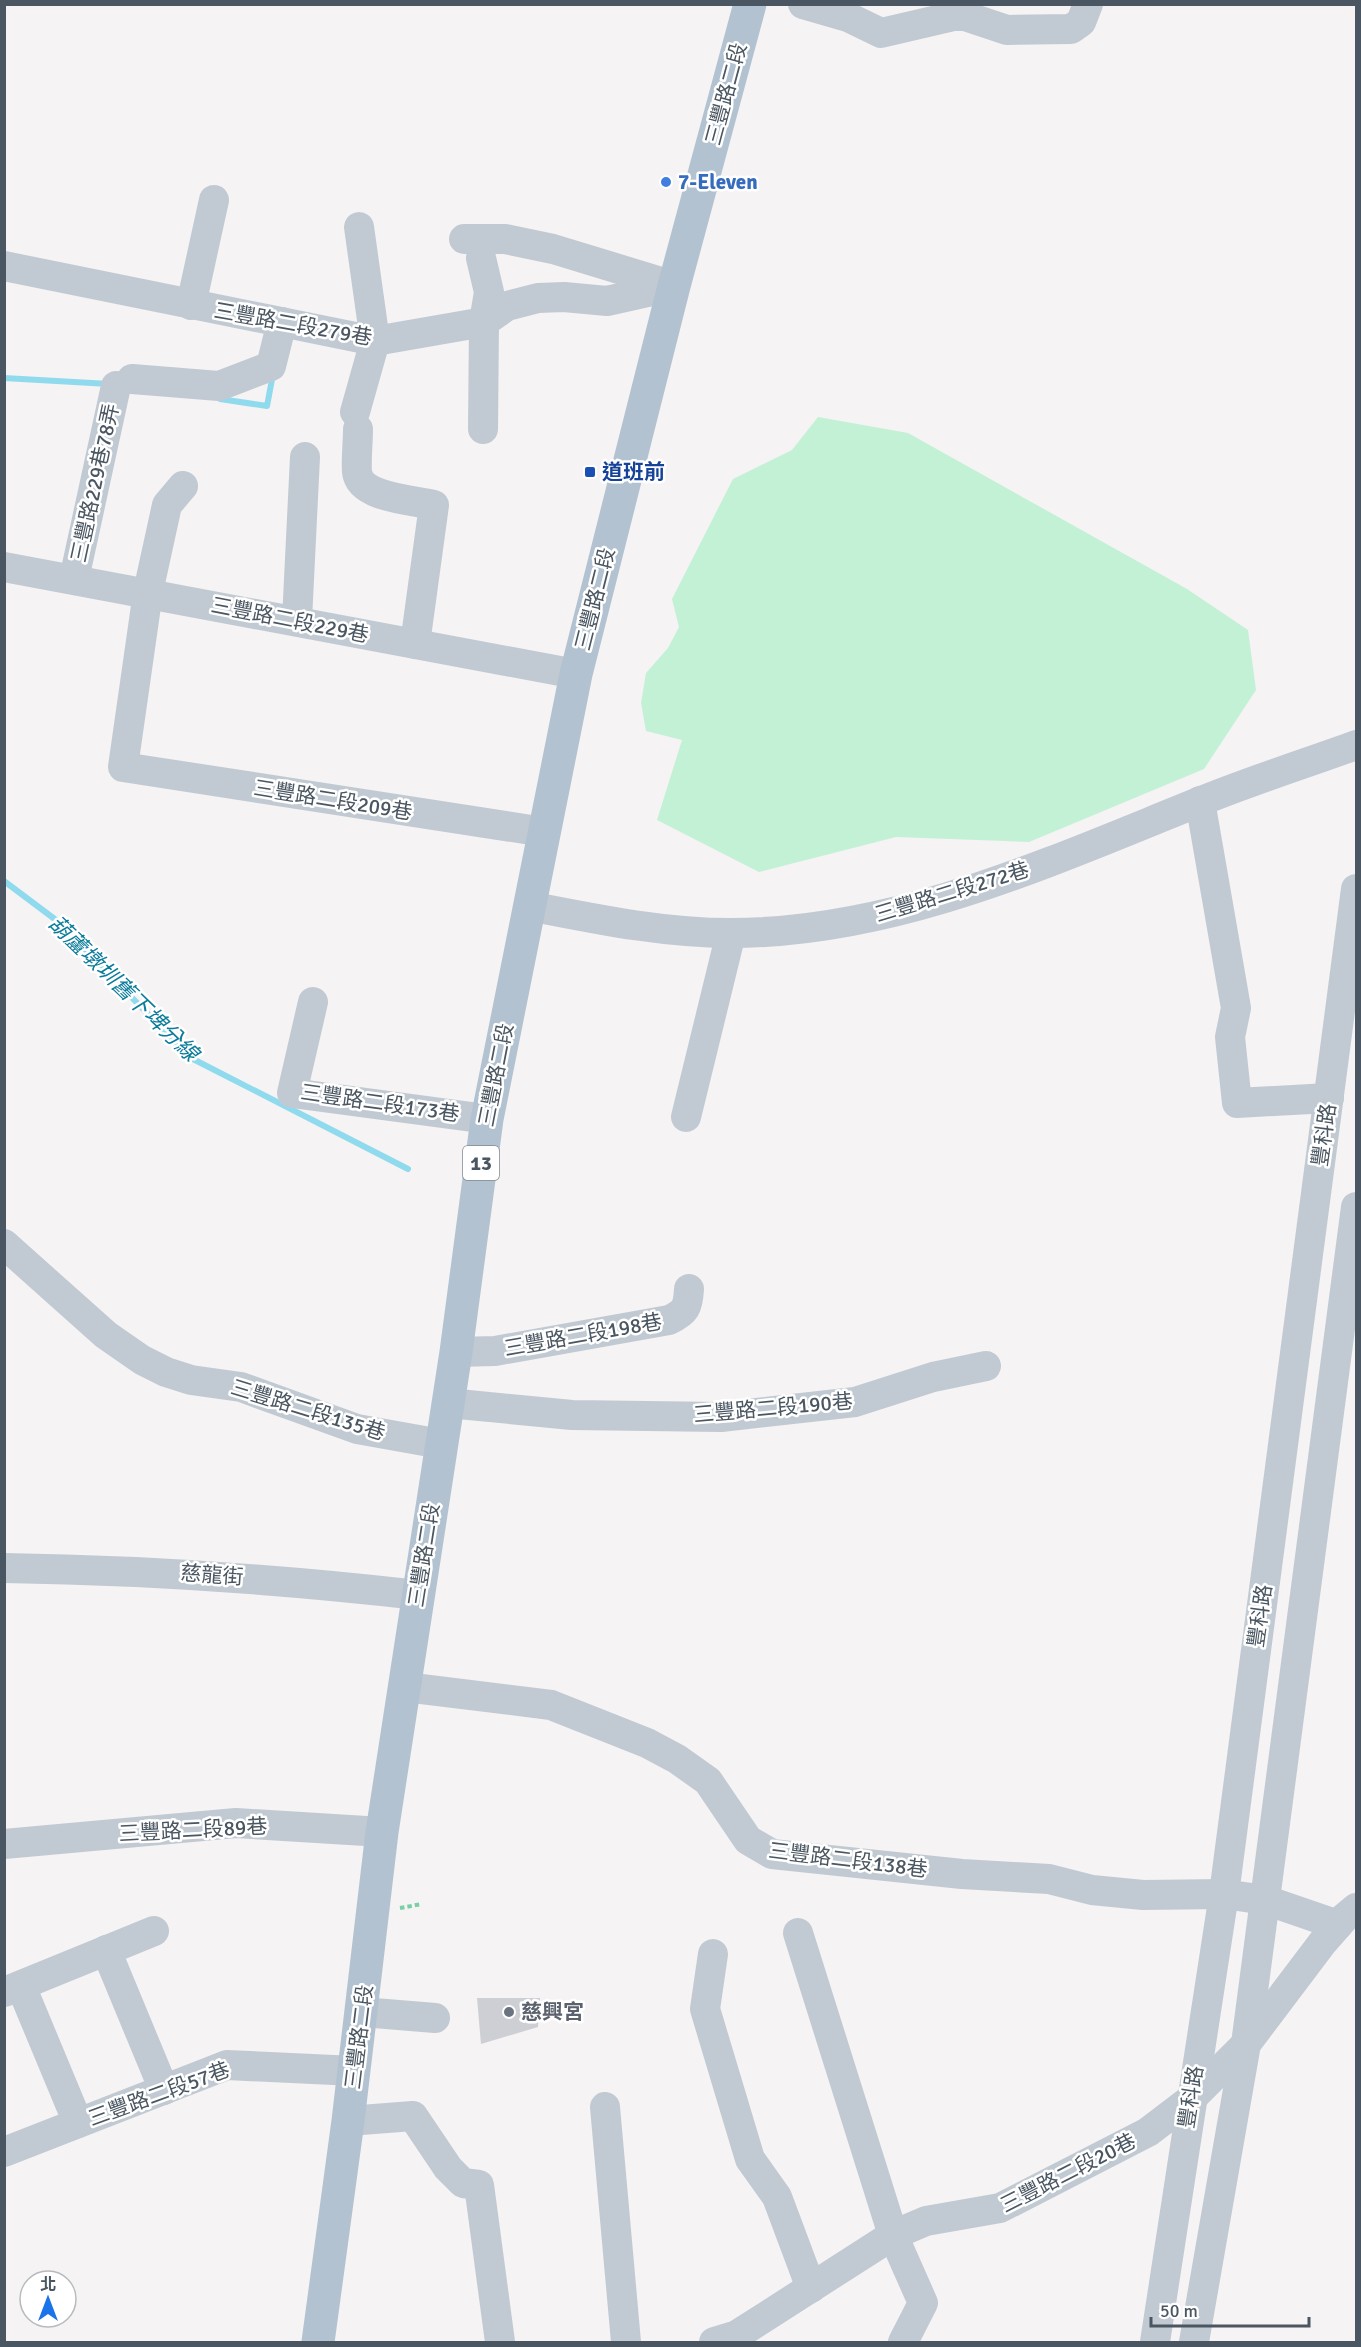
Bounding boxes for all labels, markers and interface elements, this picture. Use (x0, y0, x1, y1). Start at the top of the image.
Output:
street label: 三豐路二段 (700, 40, 752, 148)
place label: 7-Eleven (678, 169, 758, 195)
marker: 7-Eleven (659, 175, 673, 189)
street label: 三豐路二段279巷 (212, 297, 374, 351)
street label: 三豐路229巷78弄 (65, 401, 125, 565)
place label: 道班前 (602, 459, 665, 485)
marker: 道班前 (583, 465, 597, 479)
street label: 三豐路二段 (570, 545, 620, 653)
street label: 三豐路二段229巷 (209, 592, 371, 648)
street label: 三豐路二段209巷 (252, 775, 414, 825)
street label: 三豐路二段272巷 (872, 856, 1032, 928)
water label: 葫蘆墩圳舊下埤分線 (43, 910, 206, 1069)
street label: 三豐路二段 (473, 1021, 519, 1129)
street label: 三豐路二段173巷 (299, 1079, 461, 1127)
street label: 豐科路 (1307, 1102, 1341, 1168)
road number: 13 (463, 1146, 499, 1180)
street label: 三豐路二段198巷 (502, 1308, 664, 1362)
street label: 三豐路二段135巷 (228, 1374, 388, 1446)
street label: 三豐路二段190巷 (692, 1388, 854, 1428)
street label: 三豐路二段 (403, 1501, 445, 1609)
street label: 慈龍街 (180, 1560, 244, 1590)
street label: 豐科路 (1243, 1583, 1277, 1649)
street label: 三豐路二段89巷 (118, 1813, 268, 1847)
street label: 三豐路二段138巷 (767, 1837, 929, 1883)
street label: 三豐路二段 (340, 1983, 378, 2091)
place label: 慈興宮 (521, 1999, 584, 2025)
marker: 慈興宮 (502, 2005, 516, 2019)
street label: 三豐路二段57巷 (85, 2056, 233, 2132)
street label: 豐科路 (1173, 2064, 1209, 2130)
street label: 三豐路二段20巷 (996, 2128, 1140, 2218)
north arrow (18, 2269, 78, 2329)
text: 北 (40, 2275, 56, 2295)
scale bar (1151, 2290, 1308, 2328)
text: 50 m (1160, 2300, 1198, 2322)

